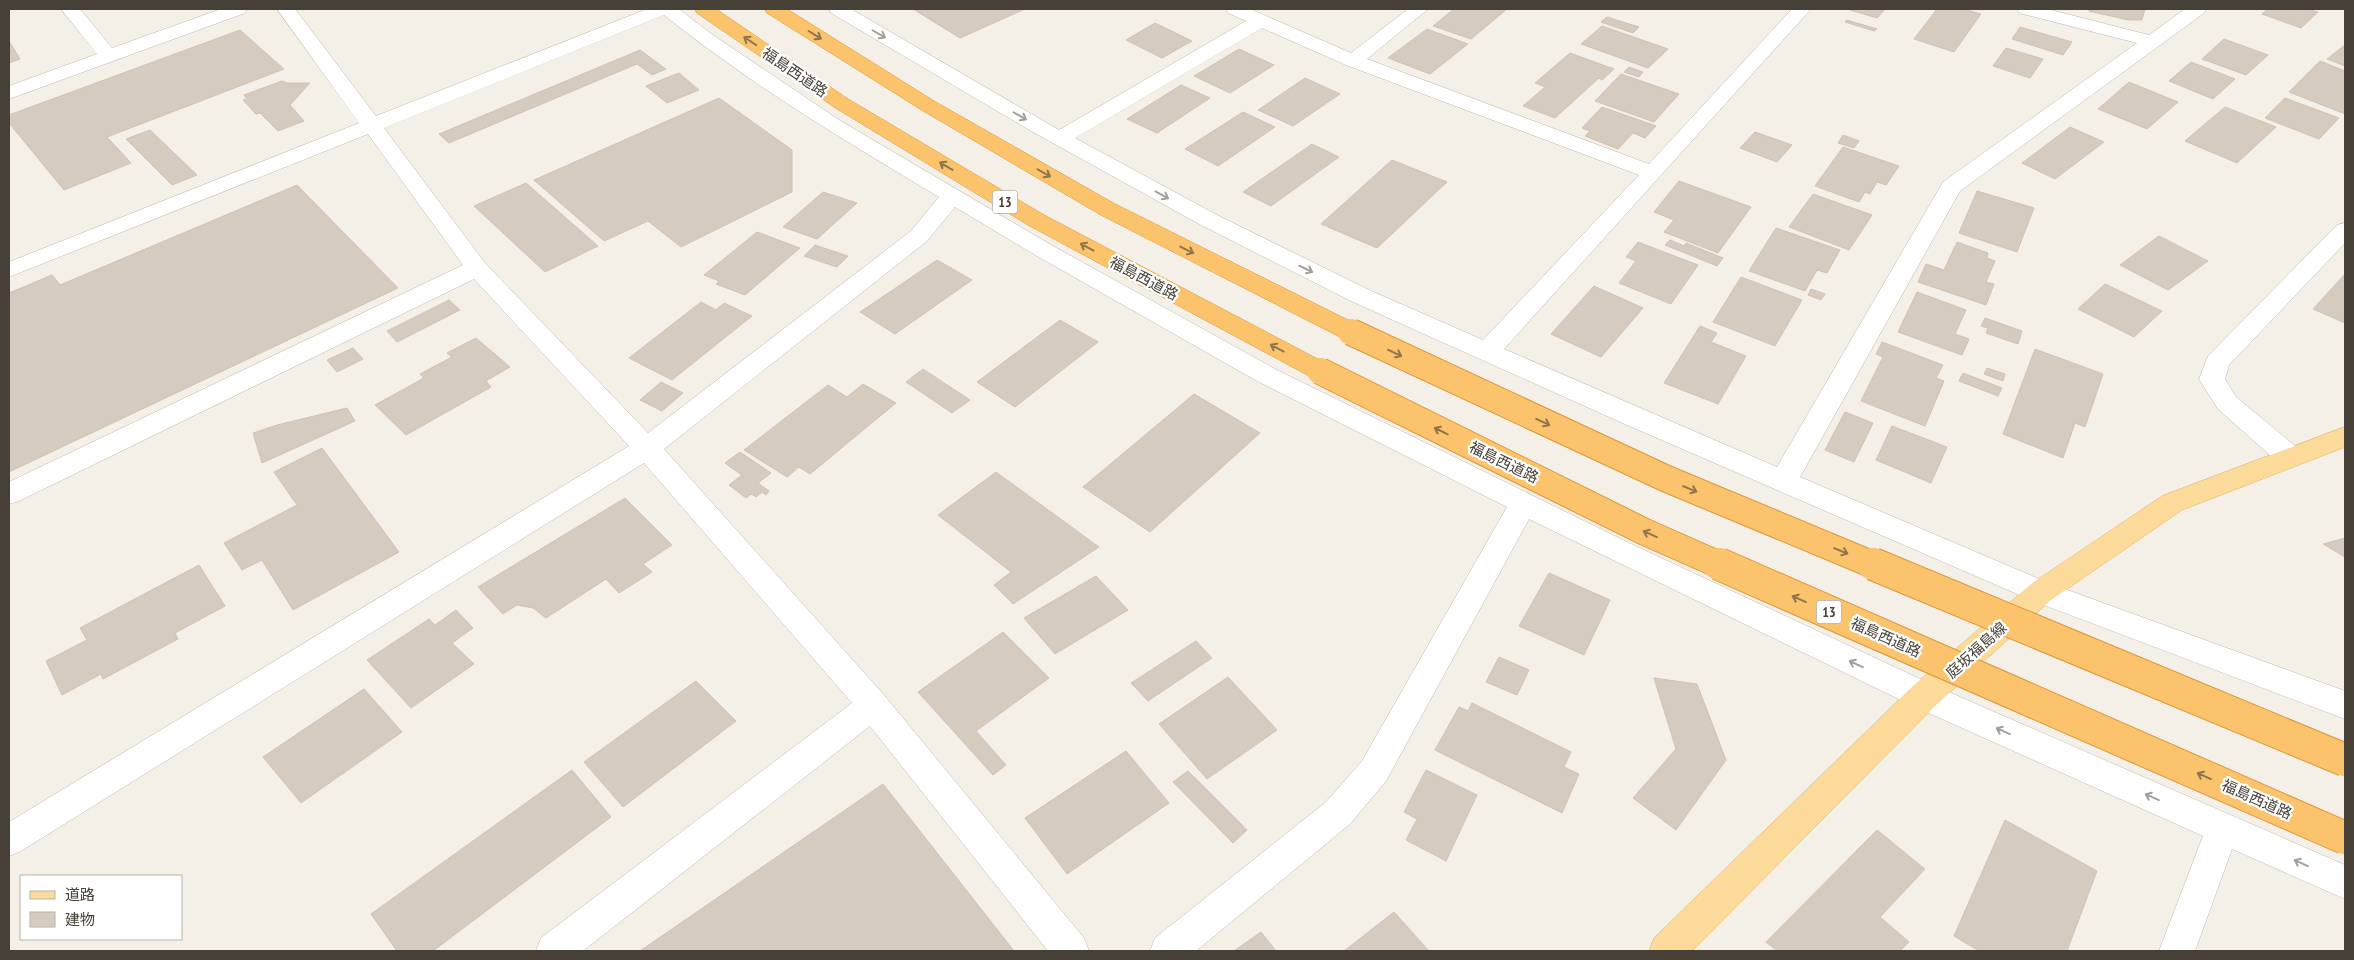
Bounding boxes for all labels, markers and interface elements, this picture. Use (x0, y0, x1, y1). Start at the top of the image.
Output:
one-way arrow (808, 30, 822, 40)
one-way arrow (872, 30, 886, 40)
one-way arrow (744, 36, 758, 46)
street label: 福島西道路 (759, 43, 831, 101)
one-way arrow (1012, 112, 1026, 122)
one-way arrow (940, 161, 954, 171)
one-way arrow (1037, 169, 1051, 179)
road number: 13 (992, 190, 1018, 213)
one-way arrow (1154, 190, 1169, 200)
one-way arrow (1079, 242, 1094, 252)
one-way arrow (1180, 245, 1195, 255)
street label: 福島西道路 (1106, 252, 1182, 304)
one-way arrow (1299, 264, 1314, 274)
one-way arrow (1269, 343, 1284, 353)
one-way arrow (1387, 349, 1402, 358)
one-way arrow (1535, 417, 1550, 427)
one-way arrow (1434, 426, 1449, 435)
street label: 福島西道路 (1466, 437, 1542, 487)
one-way arrow (1683, 486, 1698, 495)
one-way arrow (1643, 529, 1658, 539)
one-way arrow (1833, 548, 1848, 557)
one-way arrow (1792, 594, 1807, 604)
road number: 13 (1816, 600, 1842, 624)
street label: 福島西道路 (1848, 613, 1924, 661)
street label: 庭坂福島線 (1942, 618, 2010, 682)
one-way arrow (1849, 658, 1864, 668)
one-way arrow (1996, 726, 2011, 736)
one-way arrow (2197, 771, 2212, 781)
street label: 福島西道路 (2219, 775, 2295, 823)
one-way arrow (2145, 792, 2160, 801)
one-way arrow (2294, 857, 2309, 867)
legend (20, 875, 182, 940)
text: 道路 (65, 885, 95, 904)
text: 建物 (65, 910, 95, 929)

